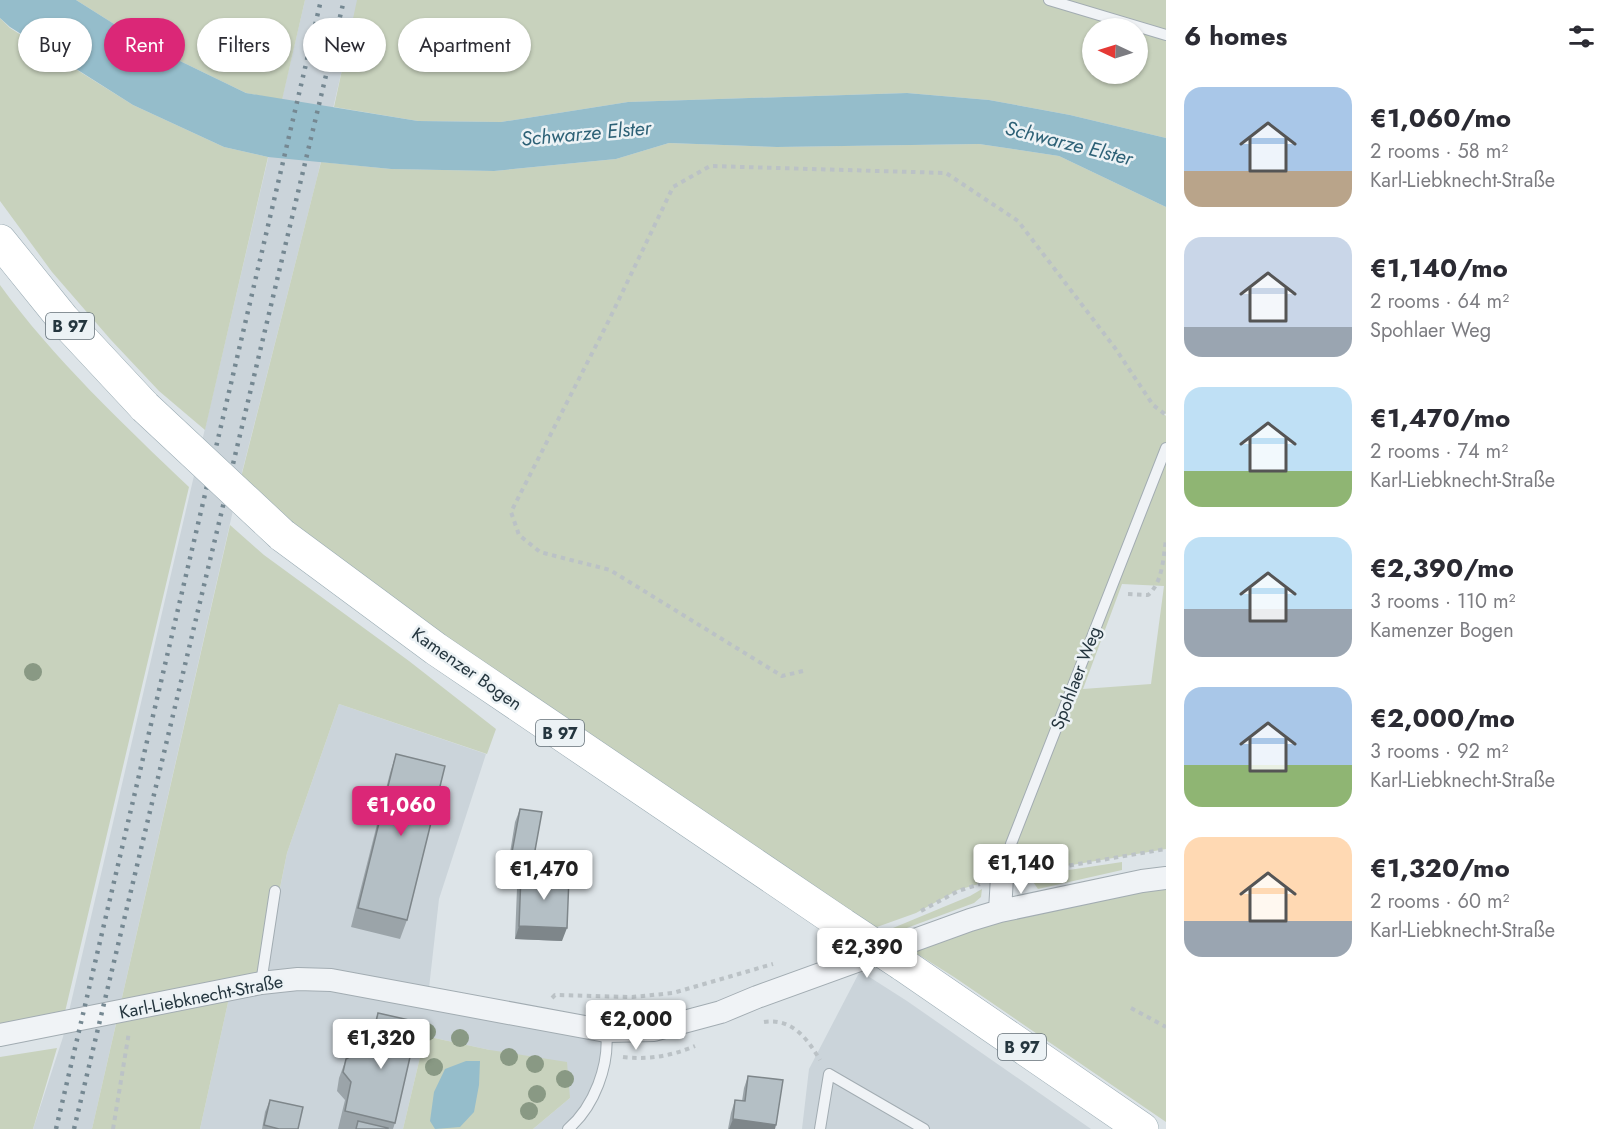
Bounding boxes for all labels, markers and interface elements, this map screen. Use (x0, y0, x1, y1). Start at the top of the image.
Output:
text: 6 homes (1184, 17, 1287, 55)
chip: Buy (18, 18, 92, 72)
chip: Rent (104, 18, 185, 72)
chip: Filters (197, 18, 291, 72)
chip: New (303, 18, 386, 72)
chip: Apartment (398, 18, 531, 72)
north arrow (1082, 18, 1148, 84)
map controls (1082, 18, 1148, 84)
icon: filters (1565, 20, 1598, 53)
text: €1,060/mo (1370, 99, 1511, 137)
icon: home (1232, 111, 1304, 183)
water label: Schwarze Elster (520, 113, 654, 154)
water label: Schwarze Elster (1002, 114, 1137, 174)
text: 2 rooms · 58 m² (1370, 137, 1508, 166)
text: Karl-Liebknecht-Straße (1370, 166, 1555, 195)
text: €1,140/mo (1370, 249, 1508, 287)
icon: home (1232, 261, 1304, 333)
text: 2 rooms · 64 m² (1370, 287, 1509, 316)
road number: B 97 (46, 313, 94, 339)
text: Spohlaer Weg (1370, 316, 1491, 345)
text: €1,470/mo (1370, 399, 1510, 437)
icon: home (1232, 411, 1304, 483)
text: 2 rooms · 74 m² (1370, 437, 1508, 466)
text: Karl-Liebknecht-Straße (1370, 466, 1555, 495)
text: €2,390/mo (1370, 549, 1514, 587)
icon: home (1232, 561, 1304, 633)
text: 3 rooms · 110 m² (1370, 587, 1516, 616)
text: Kamenzer Bogen (1370, 616, 1514, 645)
street label: Kamenzer Bogen (407, 621, 527, 717)
street label: Spohlaer Weg (1044, 622, 1108, 734)
text: €2,000/mo (1370, 699, 1515, 737)
icon: home (1232, 711, 1304, 783)
road number: B 97 (536, 720, 584, 746)
text: 3 rooms · 92 m² (1370, 737, 1508, 766)
text: Karl-Liebknecht-Straße (1370, 766, 1555, 795)
pin: €1,060 (352, 786, 450, 837)
text: €1,060 (366, 791, 436, 820)
pin: €1,140 (972, 844, 1070, 895)
text: €1,140 (987, 849, 1055, 878)
text: €1,320/mo (1370, 849, 1510, 887)
pin: €1,470 (495, 850, 593, 901)
text: €1,470 (509, 855, 579, 884)
icon: home (1232, 861, 1304, 933)
text: 2 rooms · 60 m² (1370, 887, 1509, 916)
text: Karl-Liebknecht-Straße (1370, 916, 1555, 945)
pin: €2,390 (818, 928, 916, 979)
text: €2,390 (831, 933, 903, 962)
street label: Karl-Liebknecht-Straße (117, 968, 285, 1026)
pin: €2,000 (587, 1000, 685, 1051)
text: €2,000 (600, 1005, 672, 1034)
pin: €1,320 (332, 1019, 430, 1070)
text: €1,320 (347, 1024, 415, 1053)
road number: B 97 (998, 1034, 1046, 1060)

